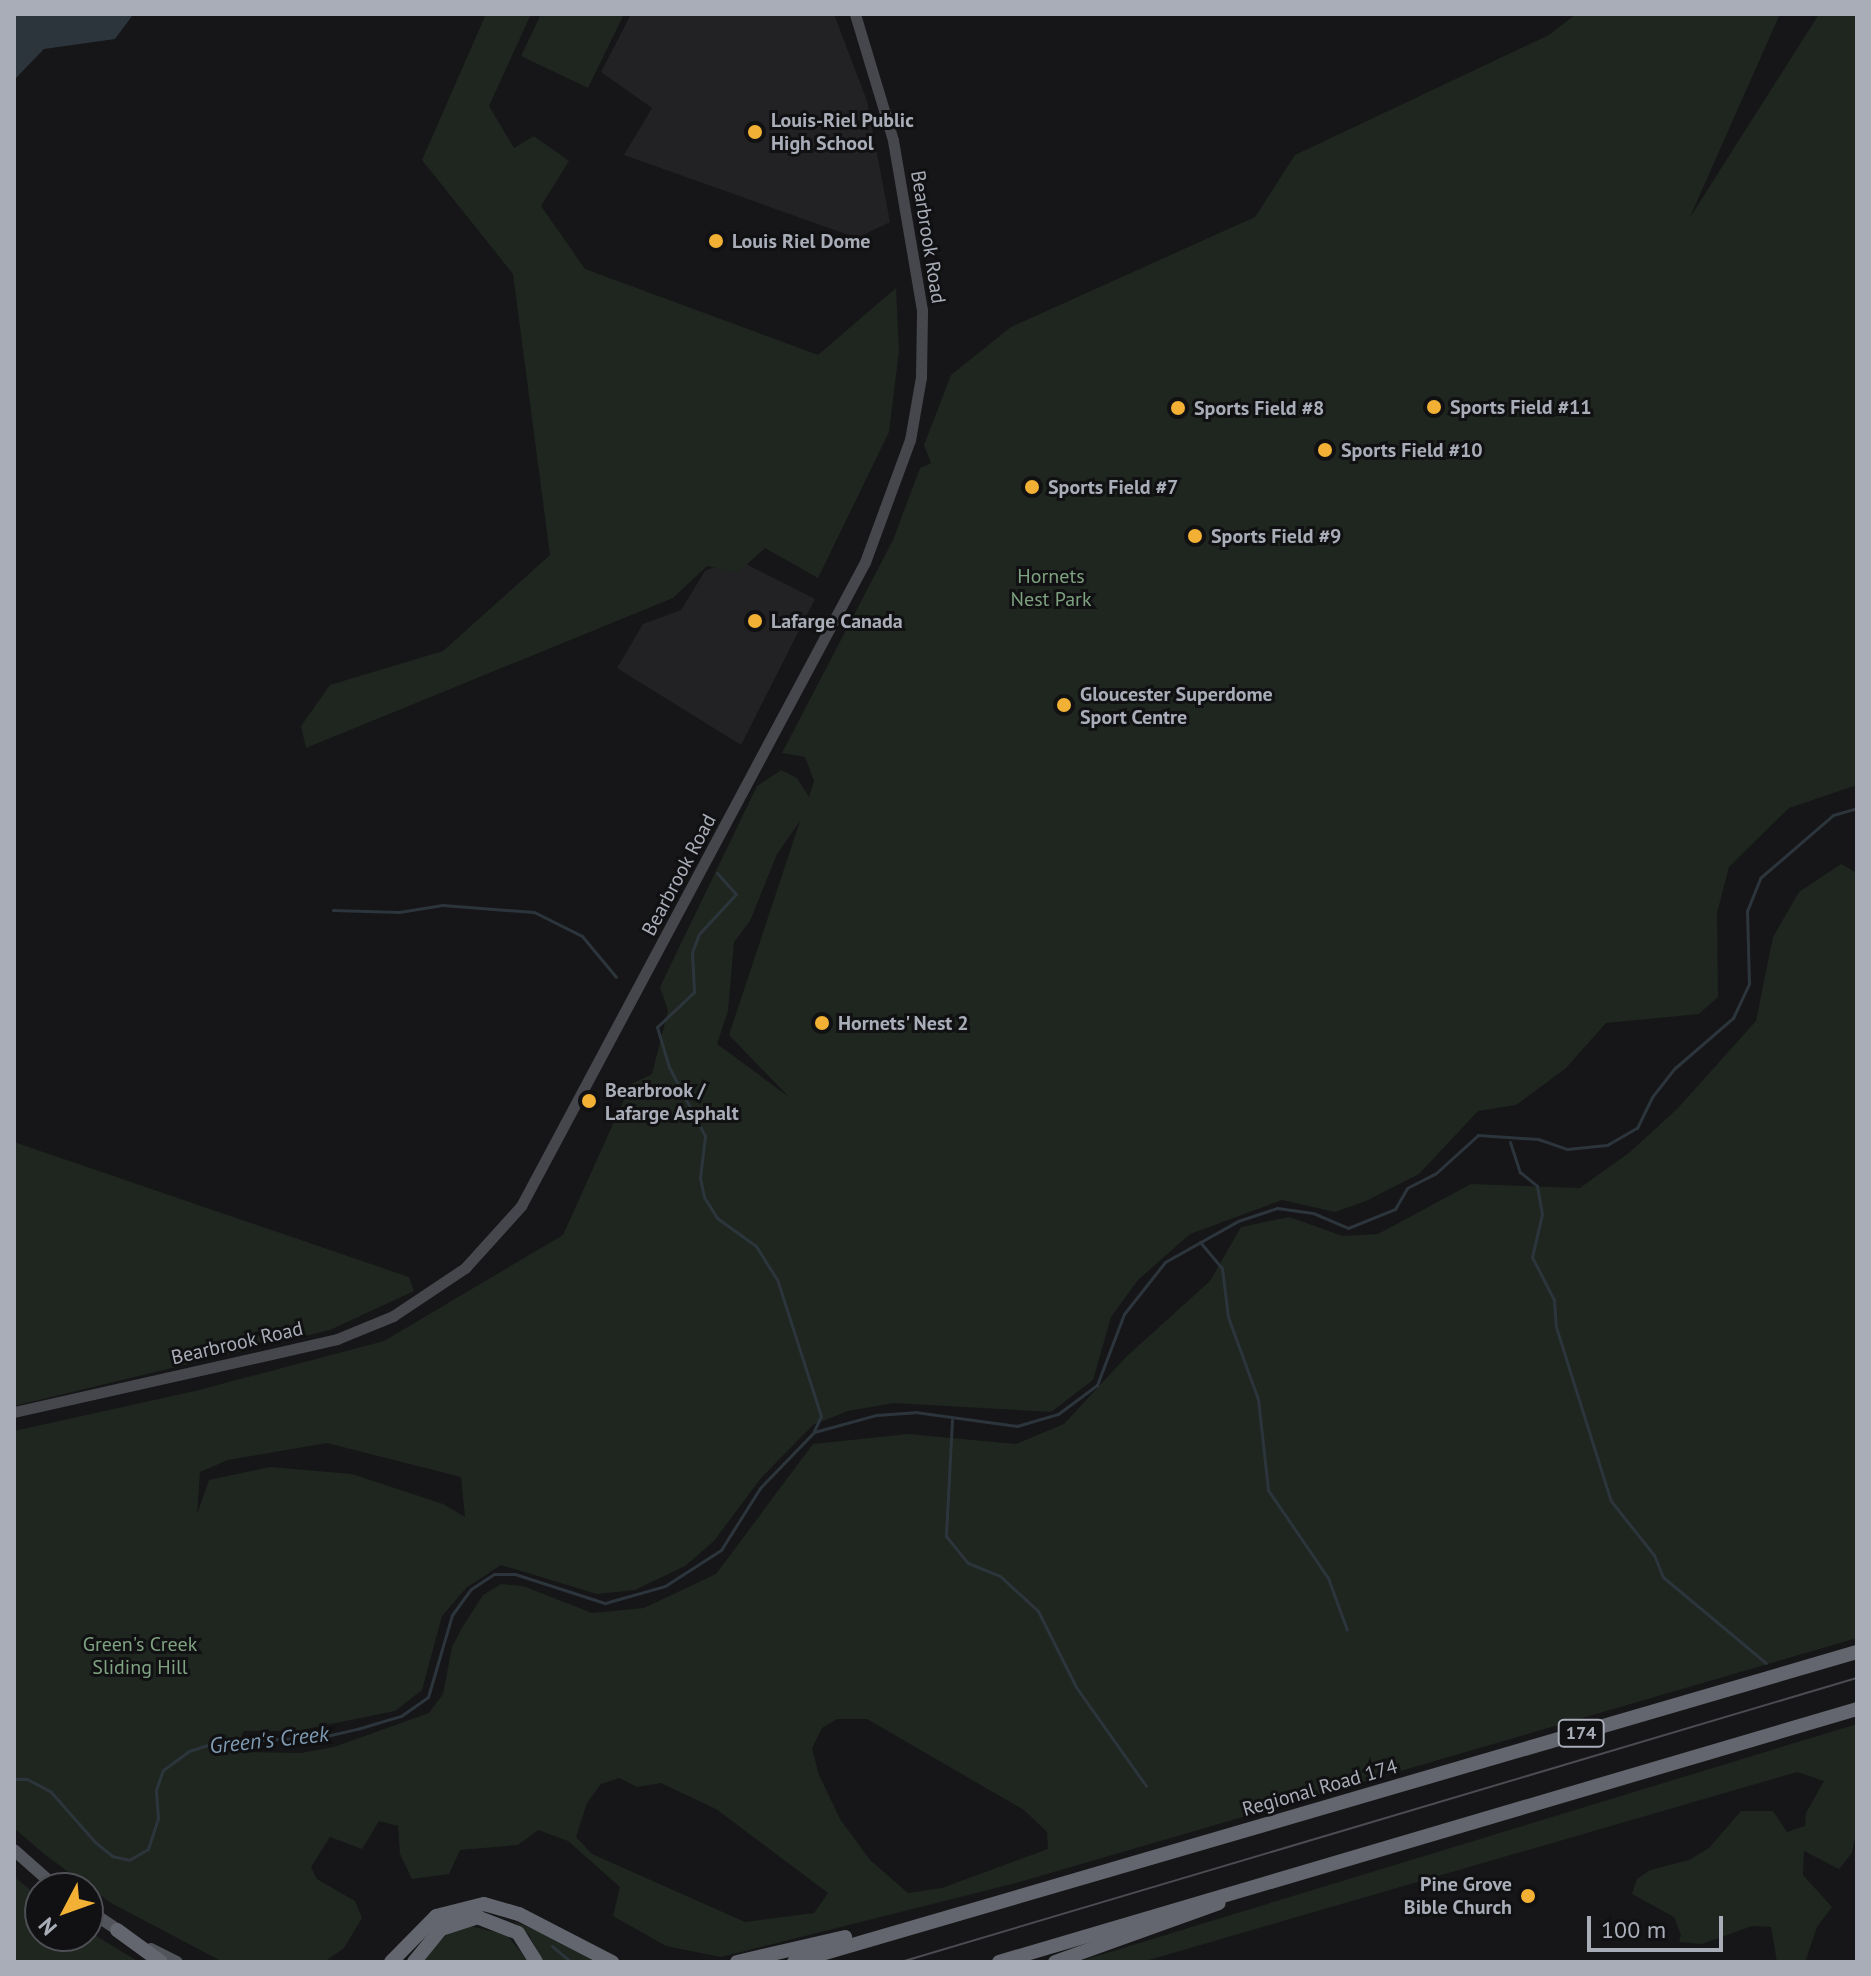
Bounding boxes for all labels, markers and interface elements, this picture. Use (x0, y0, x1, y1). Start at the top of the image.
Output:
place label: Louis-Riel Public High School (771, 108, 914, 155)
marker: Louis-Riel Public High School (746, 123, 764, 141)
street label: Bearbrook Road (906, 169, 950, 305)
place label: Louis Riel Dome (732, 229, 870, 253)
marker: Louis Riel Dome (707, 232, 725, 250)
place label: Sports Field #11 (1450, 395, 1592, 419)
place label: Sports Field #8 (1194, 396, 1324, 420)
marker: Sports Field #11 (1425, 398, 1443, 416)
marker: Sports Field #8 (1169, 399, 1187, 417)
place label: Sports Field #10 (1341, 438, 1483, 462)
marker: Sports Field #10 (1316, 441, 1334, 459)
place label: Sports Field #7 (1048, 475, 1178, 499)
marker: Sports Field #7 (1023, 478, 1041, 496)
place label: Sports Field #9 (1211, 524, 1341, 548)
marker: Sports Field #9 (1186, 527, 1204, 545)
park label: Hornets Nest Park (1011, 565, 1091, 612)
place label: Lafarge Canada (771, 609, 903, 633)
marker: Lafarge Canada (746, 612, 764, 630)
place label: Gloucester Superdome Sport Centre (1080, 682, 1273, 729)
marker: Gloucester Superdome Sport Centre (1055, 696, 1073, 714)
street label: Bearbrook Road (637, 810, 721, 940)
place label: Hornets' Nest 2 (838, 1011, 971, 1035)
marker: Hornets' Nest 2 (813, 1014, 831, 1032)
place label: Bearbrook / Lafarge Asphalt (605, 1078, 740, 1125)
marker: Bearbrook / Lafarge Asphalt (580, 1092, 598, 1110)
street label: Bearbrook Road (169, 1316, 305, 1370)
park label: Green's Creek Sliding Hill (83, 1632, 197, 1679)
road number: 174 (1557, 1719, 1605, 1747)
water label: Green's Creek (208, 1721, 330, 1759)
street label: Regional Road 174 (1240, 1754, 1400, 1822)
north arrow (24, 1872, 104, 1952)
place label: Pine Grove Bible Church (1404, 1872, 1512, 1919)
marker: Pine Grove Bible Church (1519, 1887, 1537, 1905)
scale bar (1591, 1900, 1727, 1950)
text: N (32, 1912, 63, 1941)
text: 100 m (1601, 1914, 1666, 1945)

